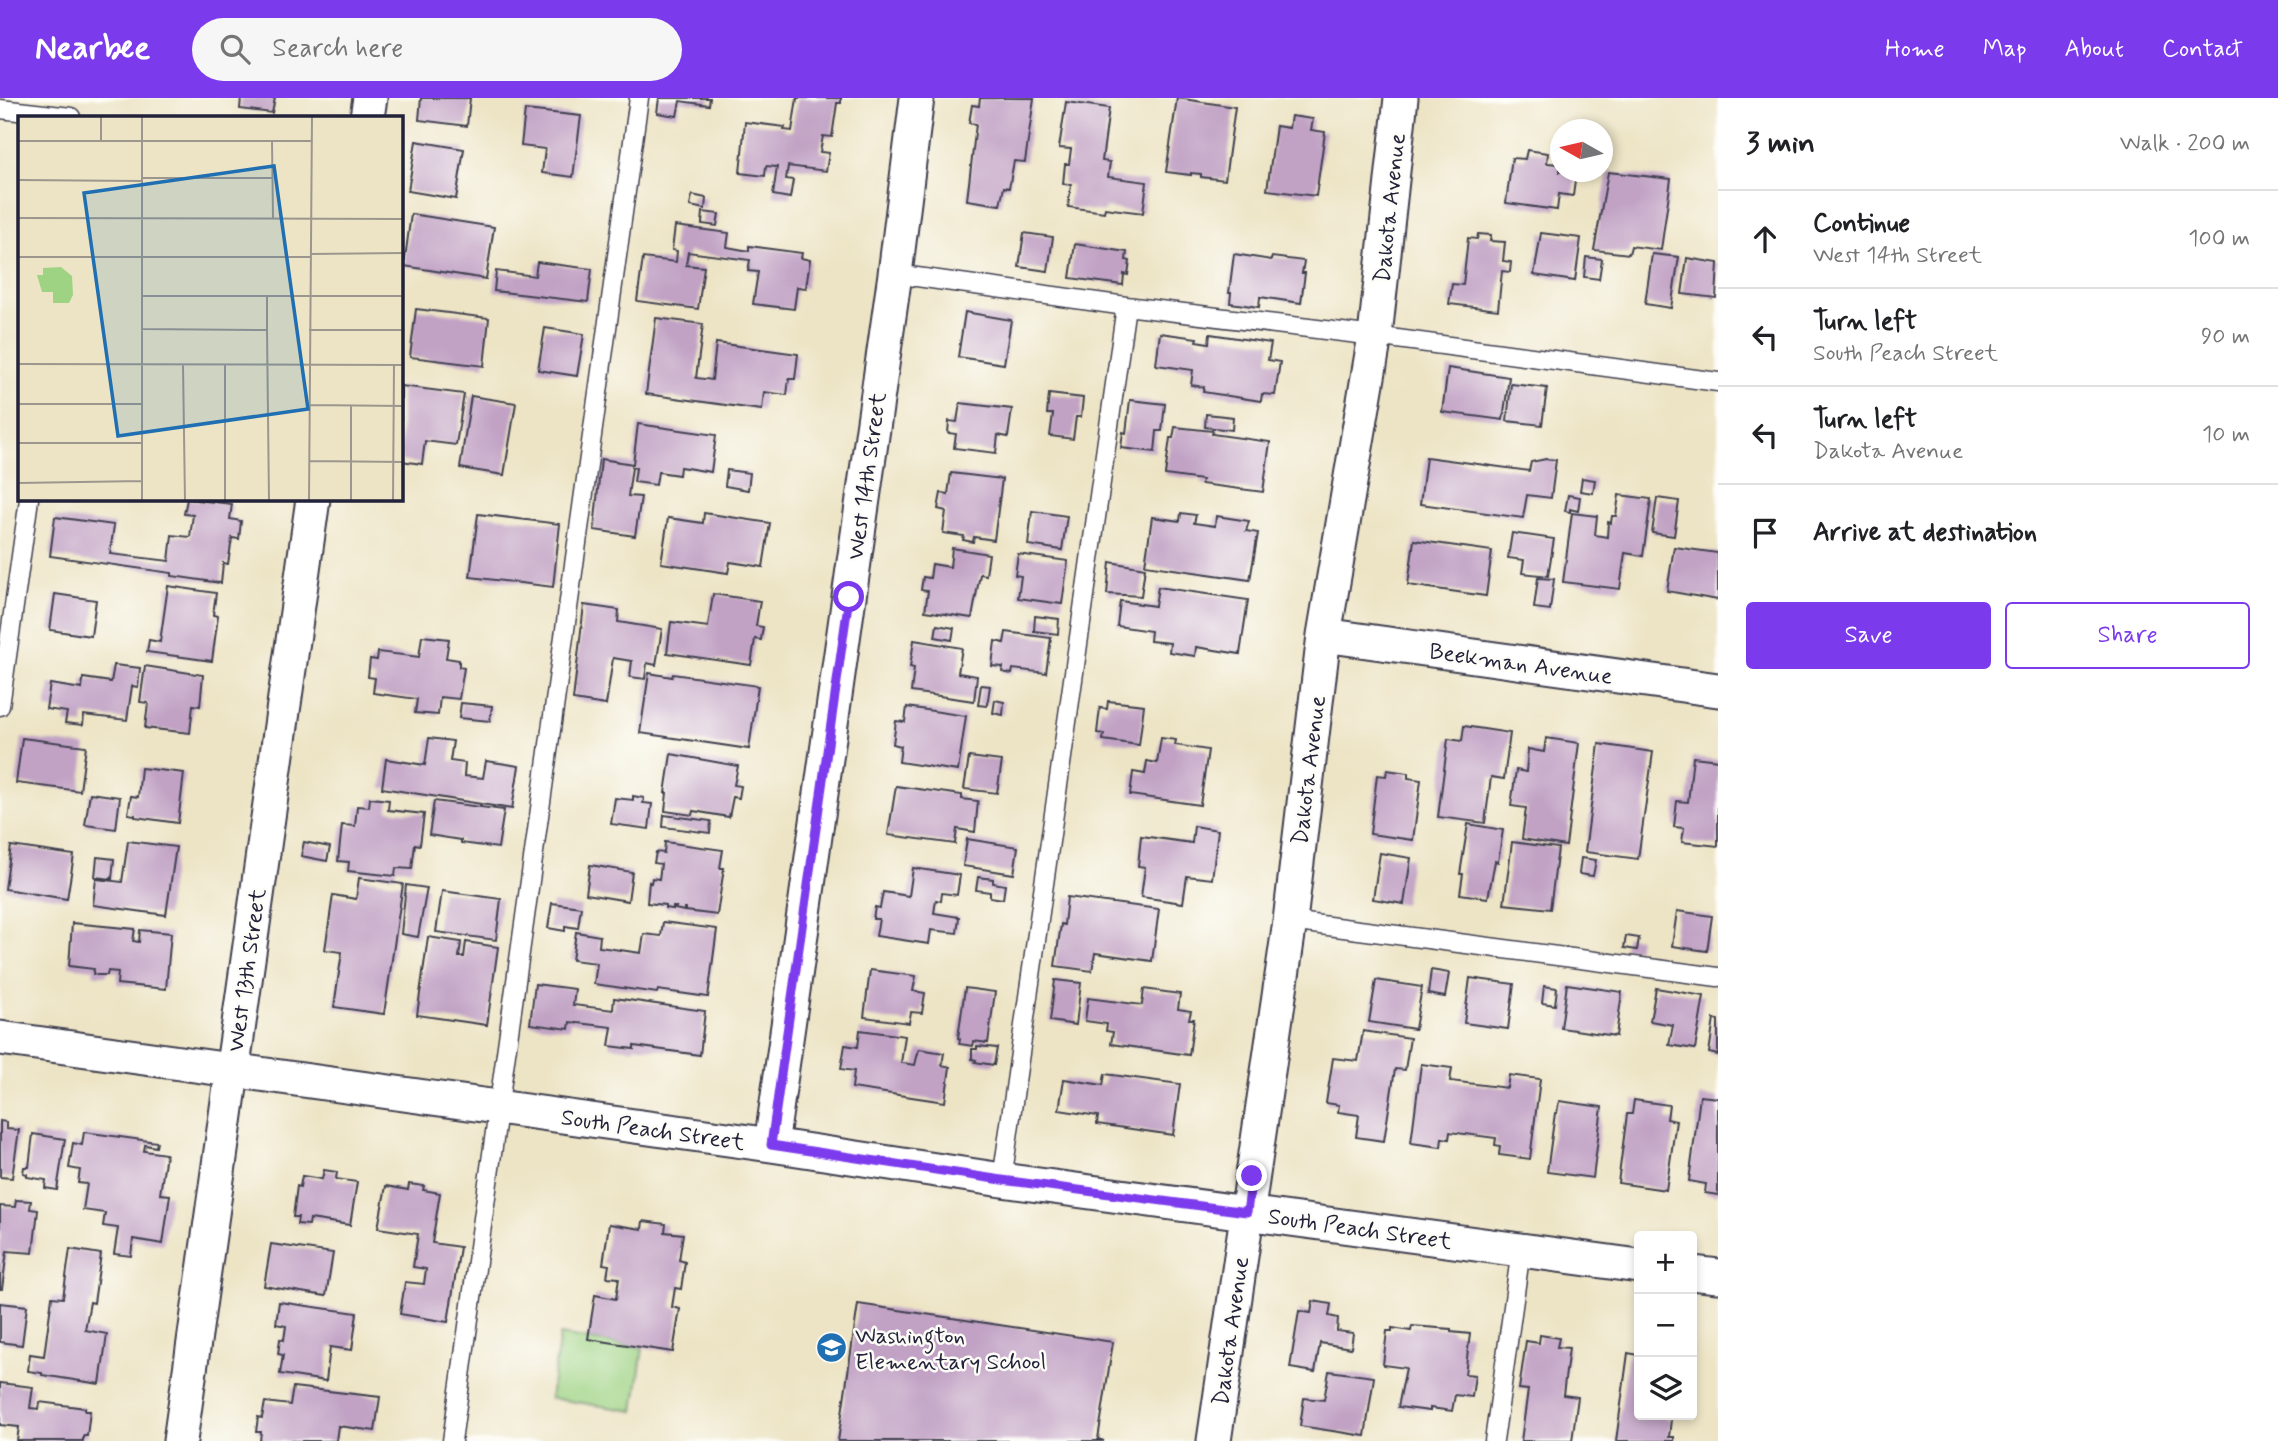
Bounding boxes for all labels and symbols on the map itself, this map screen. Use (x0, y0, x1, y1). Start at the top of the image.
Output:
inset map (18, 116, 402, 500)
north arrow (1550, 119, 1613, 182)
street label: Dakota Avenue (1368, 132, 1414, 285)
street label: West 14th Street (841, 390, 895, 562)
route start (833, 581, 864, 612)
street label: Beekman Avenue (1427, 637, 1614, 693)
street label: Dakota Avenue (1286, 694, 1334, 847)
street label: West 13th Street (222, 886, 274, 1054)
street label: South Peach Street (559, 1103, 747, 1159)
route end (1236, 1160, 1267, 1191)
street label: South Peach Street (1266, 1202, 1454, 1258)
street label: Dakota Avenue (1207, 1255, 1257, 1408)
place label: Washington Elementary School (855, 1322, 1046, 1378)
school or university icon: Washington Elementary School (815, 1331, 849, 1365)

